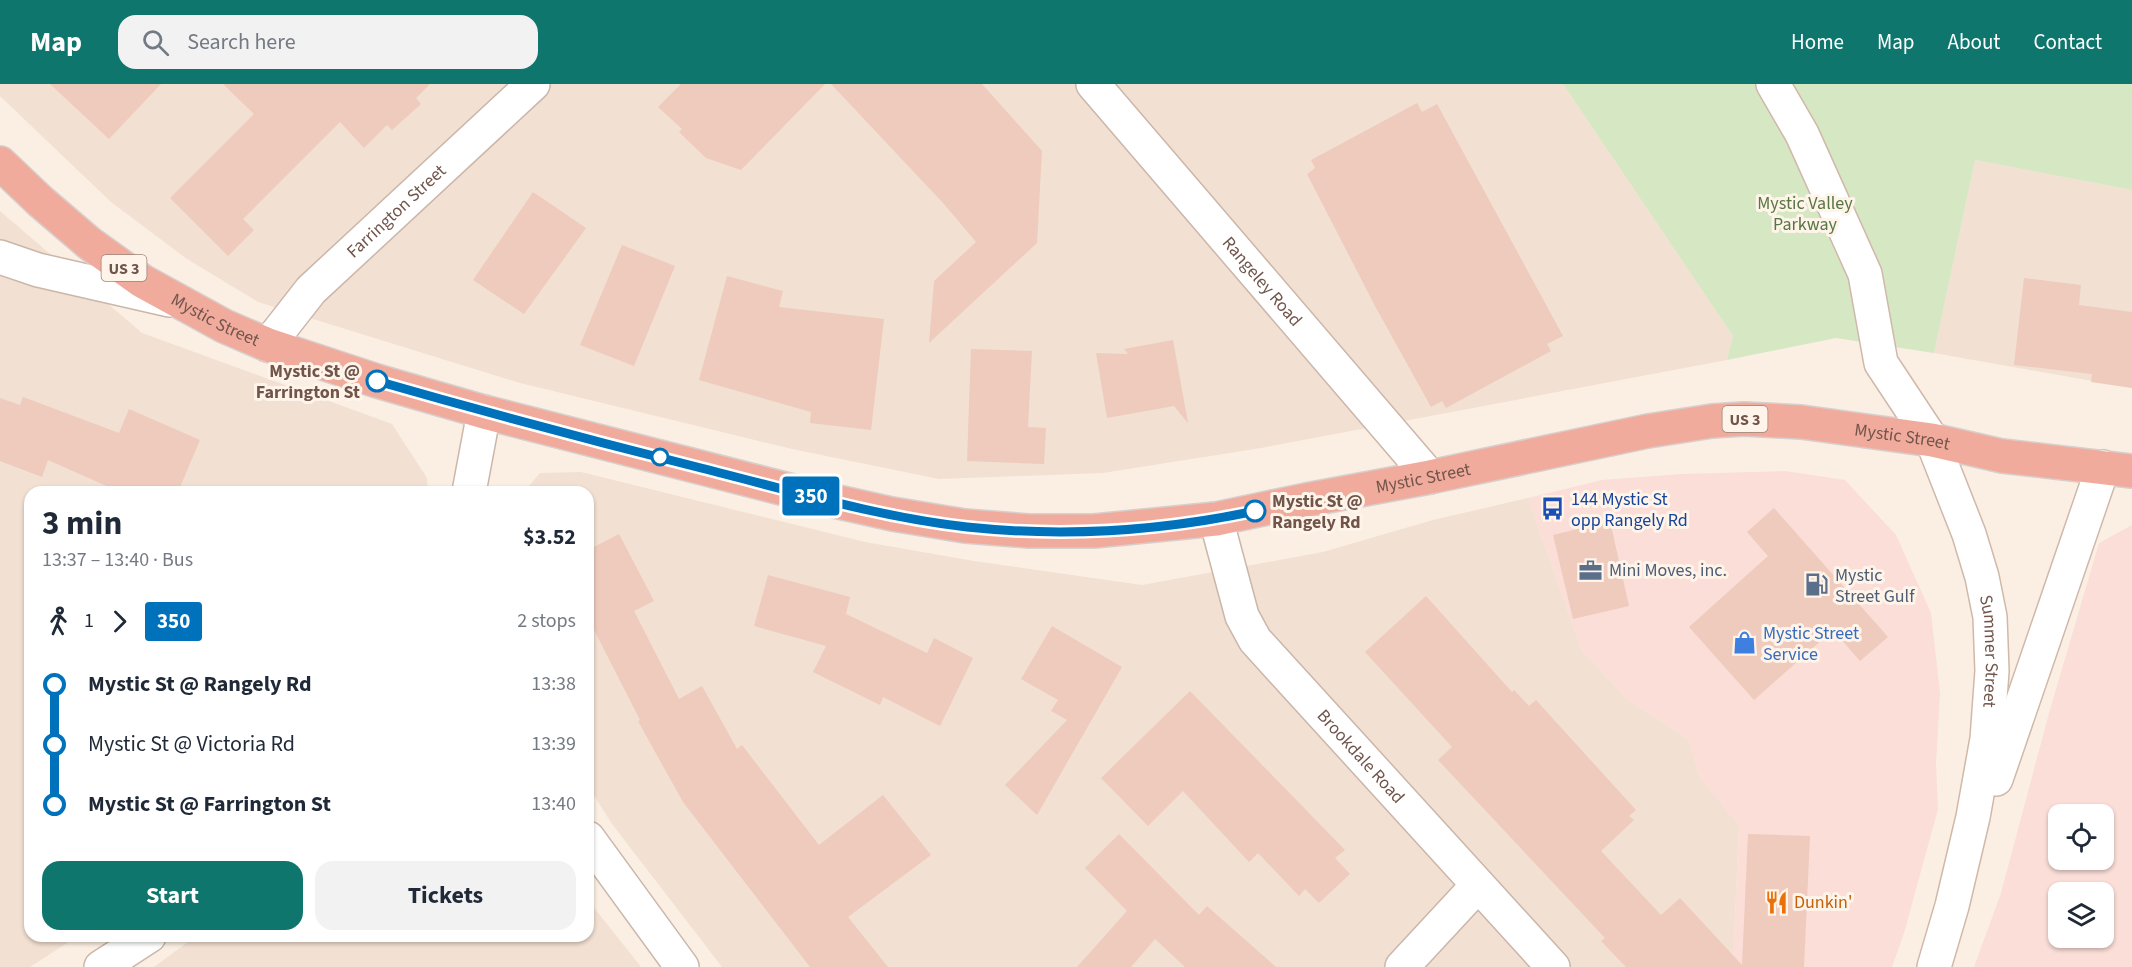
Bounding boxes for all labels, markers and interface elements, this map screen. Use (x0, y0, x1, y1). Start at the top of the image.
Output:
search box (118, 15, 538, 69)
text: Map (30, 22, 82, 62)
icon: search (139, 26, 172, 59)
text: Search here (187, 26, 296, 58)
text: Home (1791, 27, 1844, 57)
text: Map (1877, 27, 1915, 57)
text: About (1948, 27, 2000, 57)
text: Contact (2033, 27, 2102, 57)
street label: Farrington Street (341, 159, 452, 264)
park label: Mystic Valley Parkway (1757, 191, 1853, 237)
street label: Rangeley Road (1216, 231, 1308, 332)
road number: US 3 (102, 255, 146, 281)
street label: Mystic Street (166, 287, 263, 353)
place label: Mystic St @ Farrington St (256, 359, 360, 405)
marker: Mystic St @ Farrington St (366, 370, 388, 392)
road number: US 3 (1722, 406, 1768, 432)
street label: Mystic Street (1853, 417, 1952, 457)
unlabelled marker (651, 448, 669, 466)
street label: Mystic Street (1374, 457, 1473, 500)
line badge: 350 (776, 476, 846, 516)
text: 350 (794, 481, 828, 511)
place label: 144 Mystic St opp Rangely Rd (1571, 487, 1688, 533)
place label: Mystic St @ Rangely Rd (1272, 489, 1363, 535)
bus stop icon: 144 Mystic St opp Rangely Rd (1540, 496, 1566, 522)
text: 3 min (42, 500, 122, 547)
marker: Mystic St @ Rangely Rd (1244, 500, 1266, 522)
text: $3.52 (523, 521, 576, 553)
text: 13:37 – 13:40 · Bus (42, 546, 193, 574)
office icon: Mini Moves, inc. (1578, 557, 1604, 583)
place label: Mini Moves, inc. (1609, 558, 1727, 583)
place label: Mystic Street Gulf (1835, 563, 1915, 609)
fuel station icon: Mystic Street Gulf (1804, 572, 1830, 598)
street label: Summer Street (1973, 593, 2004, 709)
icon: walk (42, 605, 75, 638)
icon: forward (103, 605, 136, 638)
text: 350 (157, 606, 190, 636)
text: 1 (84, 607, 94, 635)
text: 2 stops (517, 607, 576, 635)
place label: Mystic Street Service (1763, 621, 1859, 667)
shop icon: Mystic Street Service (1732, 630, 1758, 656)
text: Mystic St @ Rangely Rd (88, 668, 312, 700)
text: 13:38 (531, 670, 576, 698)
street label: Brookdale Road (1311, 704, 1410, 809)
text: Mystic St @ Victoria Rd (88, 728, 295, 760)
text: 13:39 (531, 730, 576, 758)
text: Mystic St @ Farrington St (88, 788, 331, 820)
text: 13:40 (531, 790, 576, 818)
map controls (2048, 804, 2114, 948)
button: locate (2048, 804, 2114, 870)
button: Start (42, 861, 303, 930)
button: Tickets (315, 861, 576, 930)
button: layers (2048, 882, 2114, 948)
restaurant icon: Dunkin' (1763, 889, 1789, 915)
place label: Dunkin' (1794, 890, 1852, 915)

